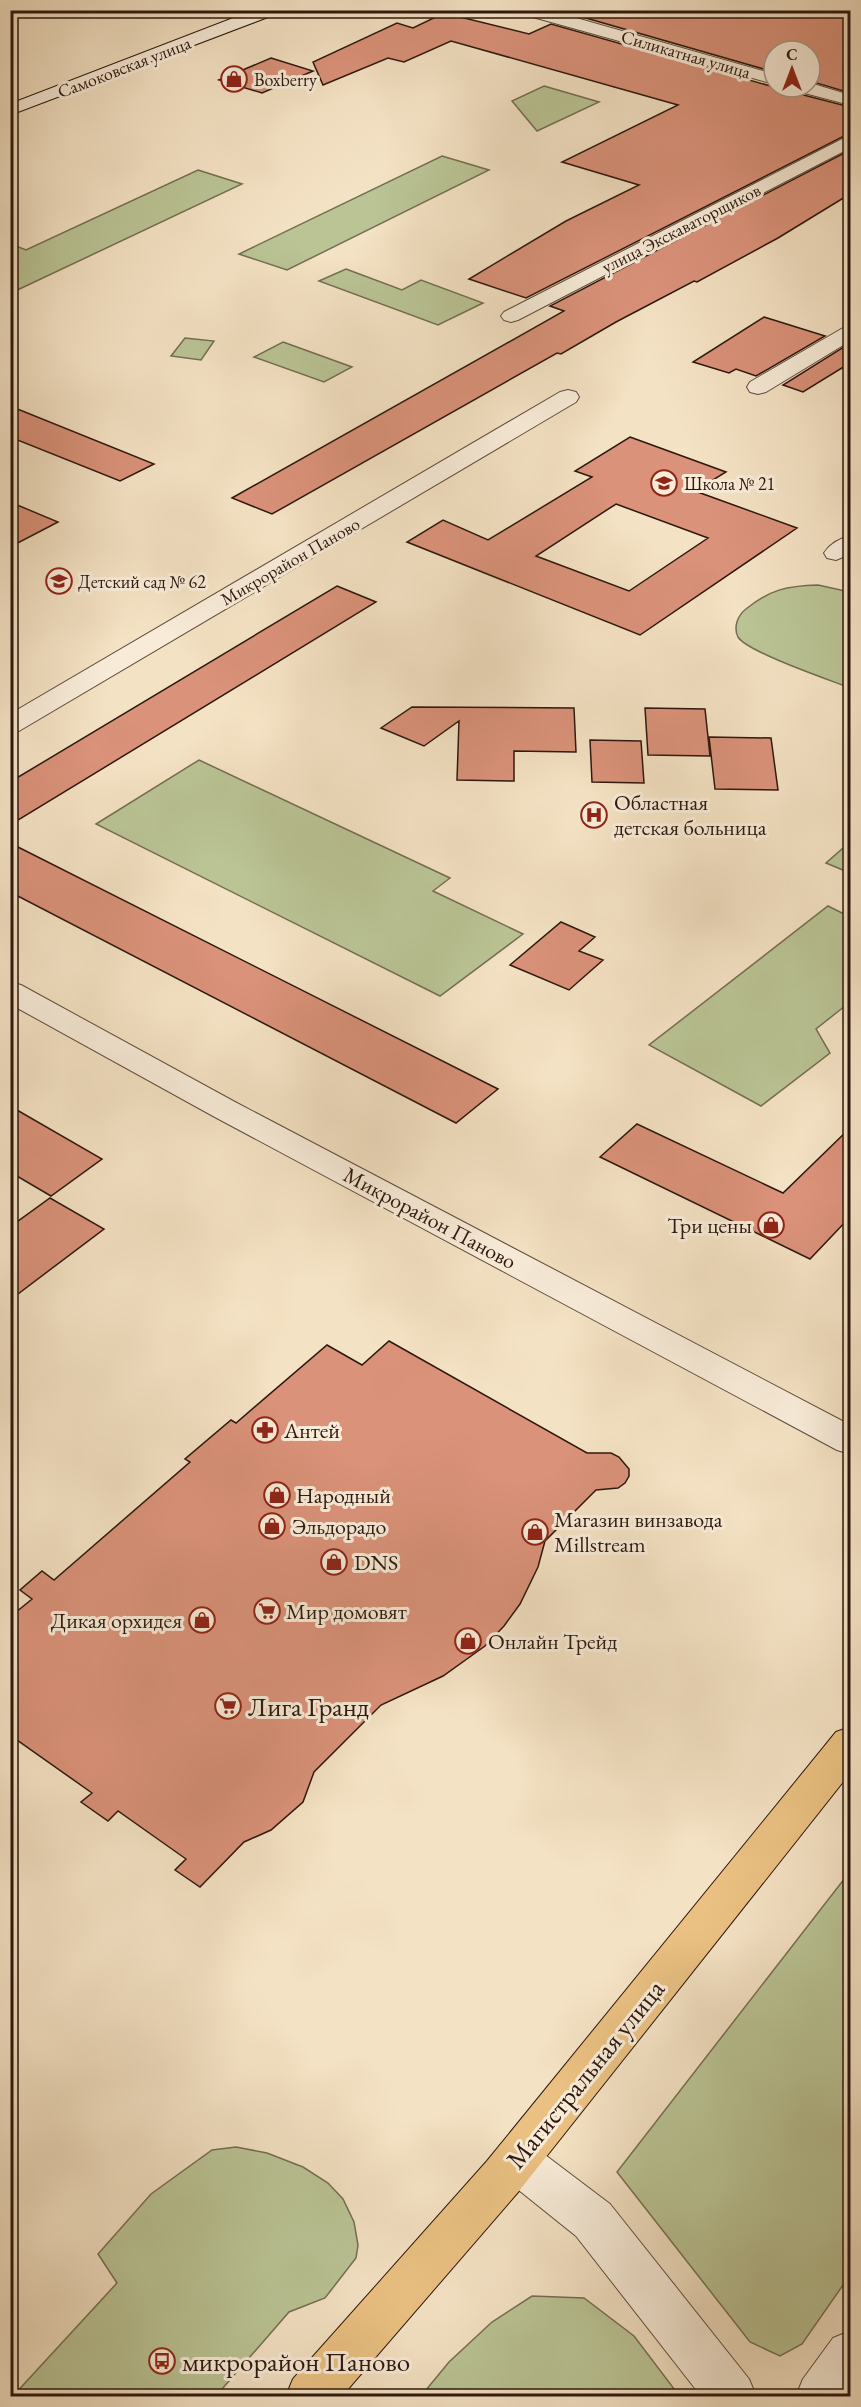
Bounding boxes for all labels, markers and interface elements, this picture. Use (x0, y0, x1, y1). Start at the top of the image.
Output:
street label: Силикатная улица (619, 25, 754, 84)
street label: Самоковская улица (54, 31, 195, 103)
north arrow (762, 39, 822, 99)
text: С (786, 44, 798, 65)
shop icon: Boxberry (219, 64, 249, 94)
place label: Boxberry (254, 68, 317, 91)
street label: улица Экскаваторщиков (598, 178, 765, 278)
school or university icon: Школа № 21 (649, 468, 679, 498)
place label: Школа № 21 (684, 472, 775, 495)
street label: Микрорайон Паново (216, 512, 364, 610)
school or university icon: Детский сад № 62 (44, 566, 74, 596)
place label: Детский сад № 62 (78, 570, 206, 593)
place label: Областная детская больница (614, 788, 767, 842)
hospital icon: Областная детская больница (579, 800, 609, 830)
street label: Микрорайон Паново (338, 1160, 522, 1276)
shop icon: Три цены (756, 1210, 786, 1240)
place label: Три цены (667, 1211, 752, 1240)
pharmacy icon: Антей (250, 1415, 280, 1445)
place label: Антей (283, 1416, 340, 1445)
shop icon: Народный (262, 1480, 292, 1510)
place label: Народный (296, 1481, 391, 1510)
place label: Магазин винзавода Millstream (554, 1505, 723, 1559)
shop icon: Эльдорадо (257, 1511, 287, 1541)
place label: Эльдорадо (292, 1512, 387, 1541)
shop icon: Магазин винзавода Millstream (520, 1517, 550, 1547)
shop icon: DNS (319, 1547, 349, 1577)
place label: DNS (354, 1548, 398, 1577)
supermarket icon: Мир домовят (252, 1596, 282, 1626)
place label: Мир домовят (286, 1597, 407, 1626)
shop icon: Дикая орхидея (187, 1605, 217, 1635)
place label: Дикая орхидея (51, 1606, 182, 1635)
shop icon: Онлайн Трейд (453, 1626, 483, 1656)
place label: Онлайн Трейд (488, 1627, 617, 1656)
place label: Лига Гранд (248, 1689, 369, 1724)
supermarket icon: Лига Гранд (213, 1691, 243, 1721)
street label: Магистральная улица (498, 1972, 672, 2176)
place label: микрорайон Паново (182, 2344, 410, 2379)
bus stop icon: микрорайон Паново (147, 2346, 177, 2376)

